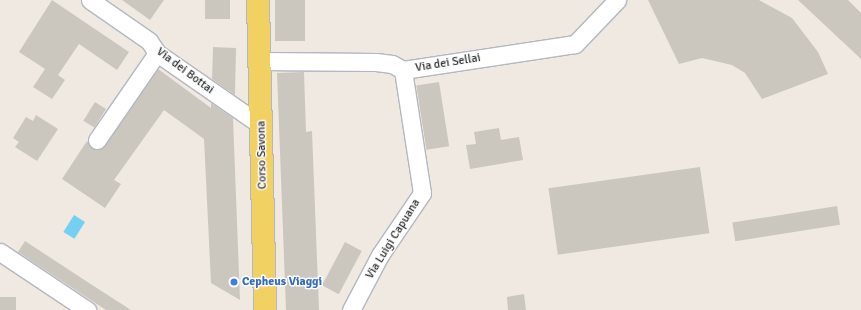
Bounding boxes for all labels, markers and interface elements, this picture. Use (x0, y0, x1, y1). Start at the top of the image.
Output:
street label: Via dei Bottai (153, 45, 217, 97)
street label: Via dei Sellai (414, 51, 482, 75)
street label: Corso Savona (254, 121, 270, 189)
street label: Via Luigi Capuana (363, 196, 423, 282)
place label: Cepheus Viaggi (242, 275, 322, 289)
marker: Cepheus Viaggi (229, 277, 239, 287)

